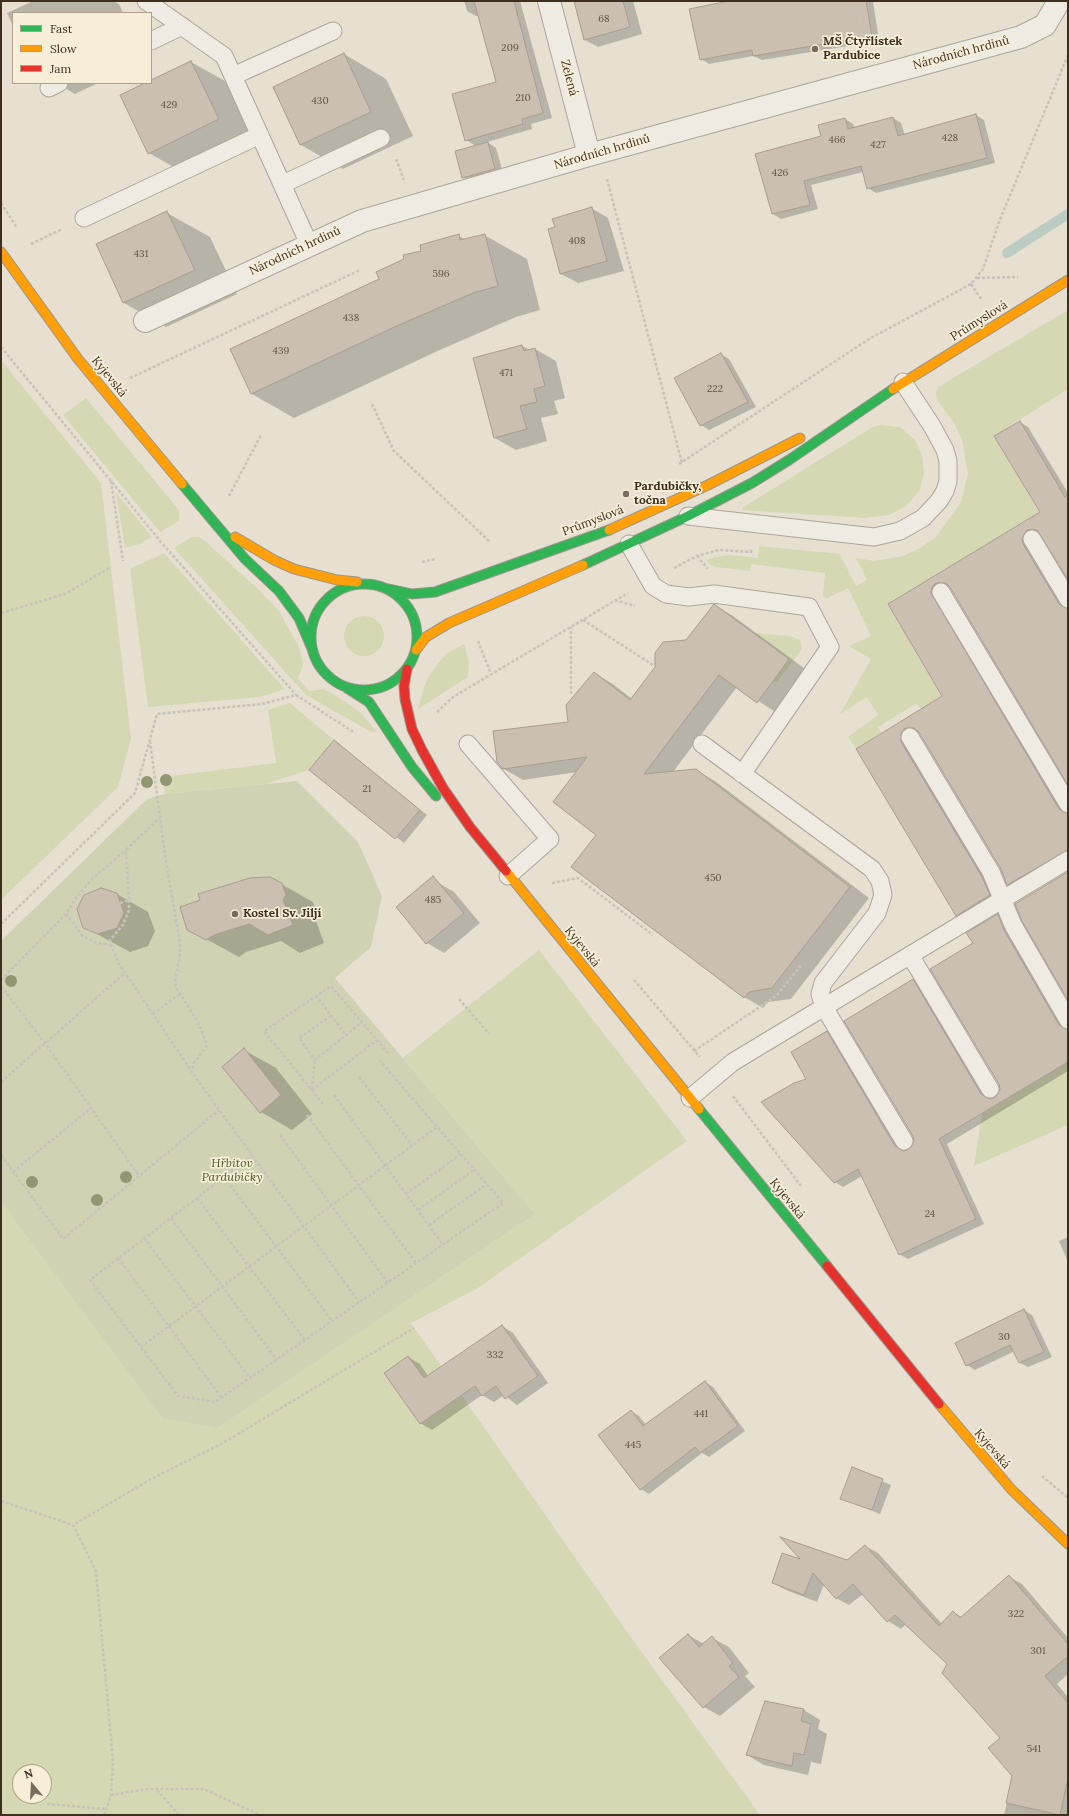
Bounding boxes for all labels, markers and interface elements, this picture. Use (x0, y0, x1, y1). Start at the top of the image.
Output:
legend (12, 12, 152, 84)
house number: 68 (598, 13, 610, 25)
text: Fast (50, 21, 73, 36)
street label: Národních hrdinů (911, 33, 1011, 73)
place label: MŠ Čtyřlístek Pardubice (823, 35, 902, 63)
text: Slow (50, 41, 77, 56)
house number: 209 (501, 42, 519, 54)
marker: MŠ Čtyřlístek Pardubice (810, 44, 820, 54)
street label: Zelená (557, 58, 581, 98)
text: Jam (50, 61, 71, 76)
house number: 210 (515, 92, 531, 104)
house number: 430 (311, 95, 329, 107)
house number: 429 (161, 99, 177, 111)
street label: Národních hrdinů (552, 131, 652, 173)
house number: 428 (942, 132, 958, 144)
house number: 466 (829, 134, 845, 146)
house number: 427 (870, 139, 886, 151)
house number: 426 (772, 167, 788, 179)
street label: Národních hrdinů (247, 223, 343, 279)
house number: 408 (568, 235, 586, 247)
house number: 431 (134, 248, 148, 260)
house number: 596 (432, 268, 450, 280)
street label: Průmyslová (948, 298, 1010, 344)
house number: 438 (343, 312, 359, 324)
house number: 439 (273, 345, 289, 357)
street label: Kyjevská (88, 354, 130, 400)
house number: 471 (499, 367, 513, 379)
house number: 222 (707, 383, 723, 395)
place label: Pardubičky, točna (634, 480, 701, 508)
marker: Pardubičky, točna (621, 489, 631, 499)
street label: Průmyslová (560, 503, 626, 539)
house number: 21 (362, 783, 372, 795)
house number: 450 (704, 872, 722, 884)
house number: 485 (425, 894, 441, 906)
place label: Kostel Sv. Jiljí (243, 907, 321, 921)
marker: Kostel Sv. Jiljí (230, 909, 240, 919)
street label: Kyjevská (561, 924, 603, 970)
park label: Hřbitov Pardubičky (202, 1157, 262, 1185)
street label: Kyjevská (766, 1176, 808, 1222)
house number: 24 (925, 1208, 935, 1220)
house number: 30 (998, 1331, 1010, 1343)
house number: 332 (487, 1349, 503, 1361)
house number: 441 (694, 1408, 708, 1420)
street label: Kyjevská (971, 1426, 1013, 1472)
house number: 445 (625, 1439, 641, 1451)
house number: 322 (1008, 1608, 1024, 1620)
house number: 301 (1030, 1645, 1046, 1657)
house number: 541 (1027, 1743, 1041, 1755)
north arrow (12, 1764, 52, 1804)
text: N (22, 1766, 35, 1782)

